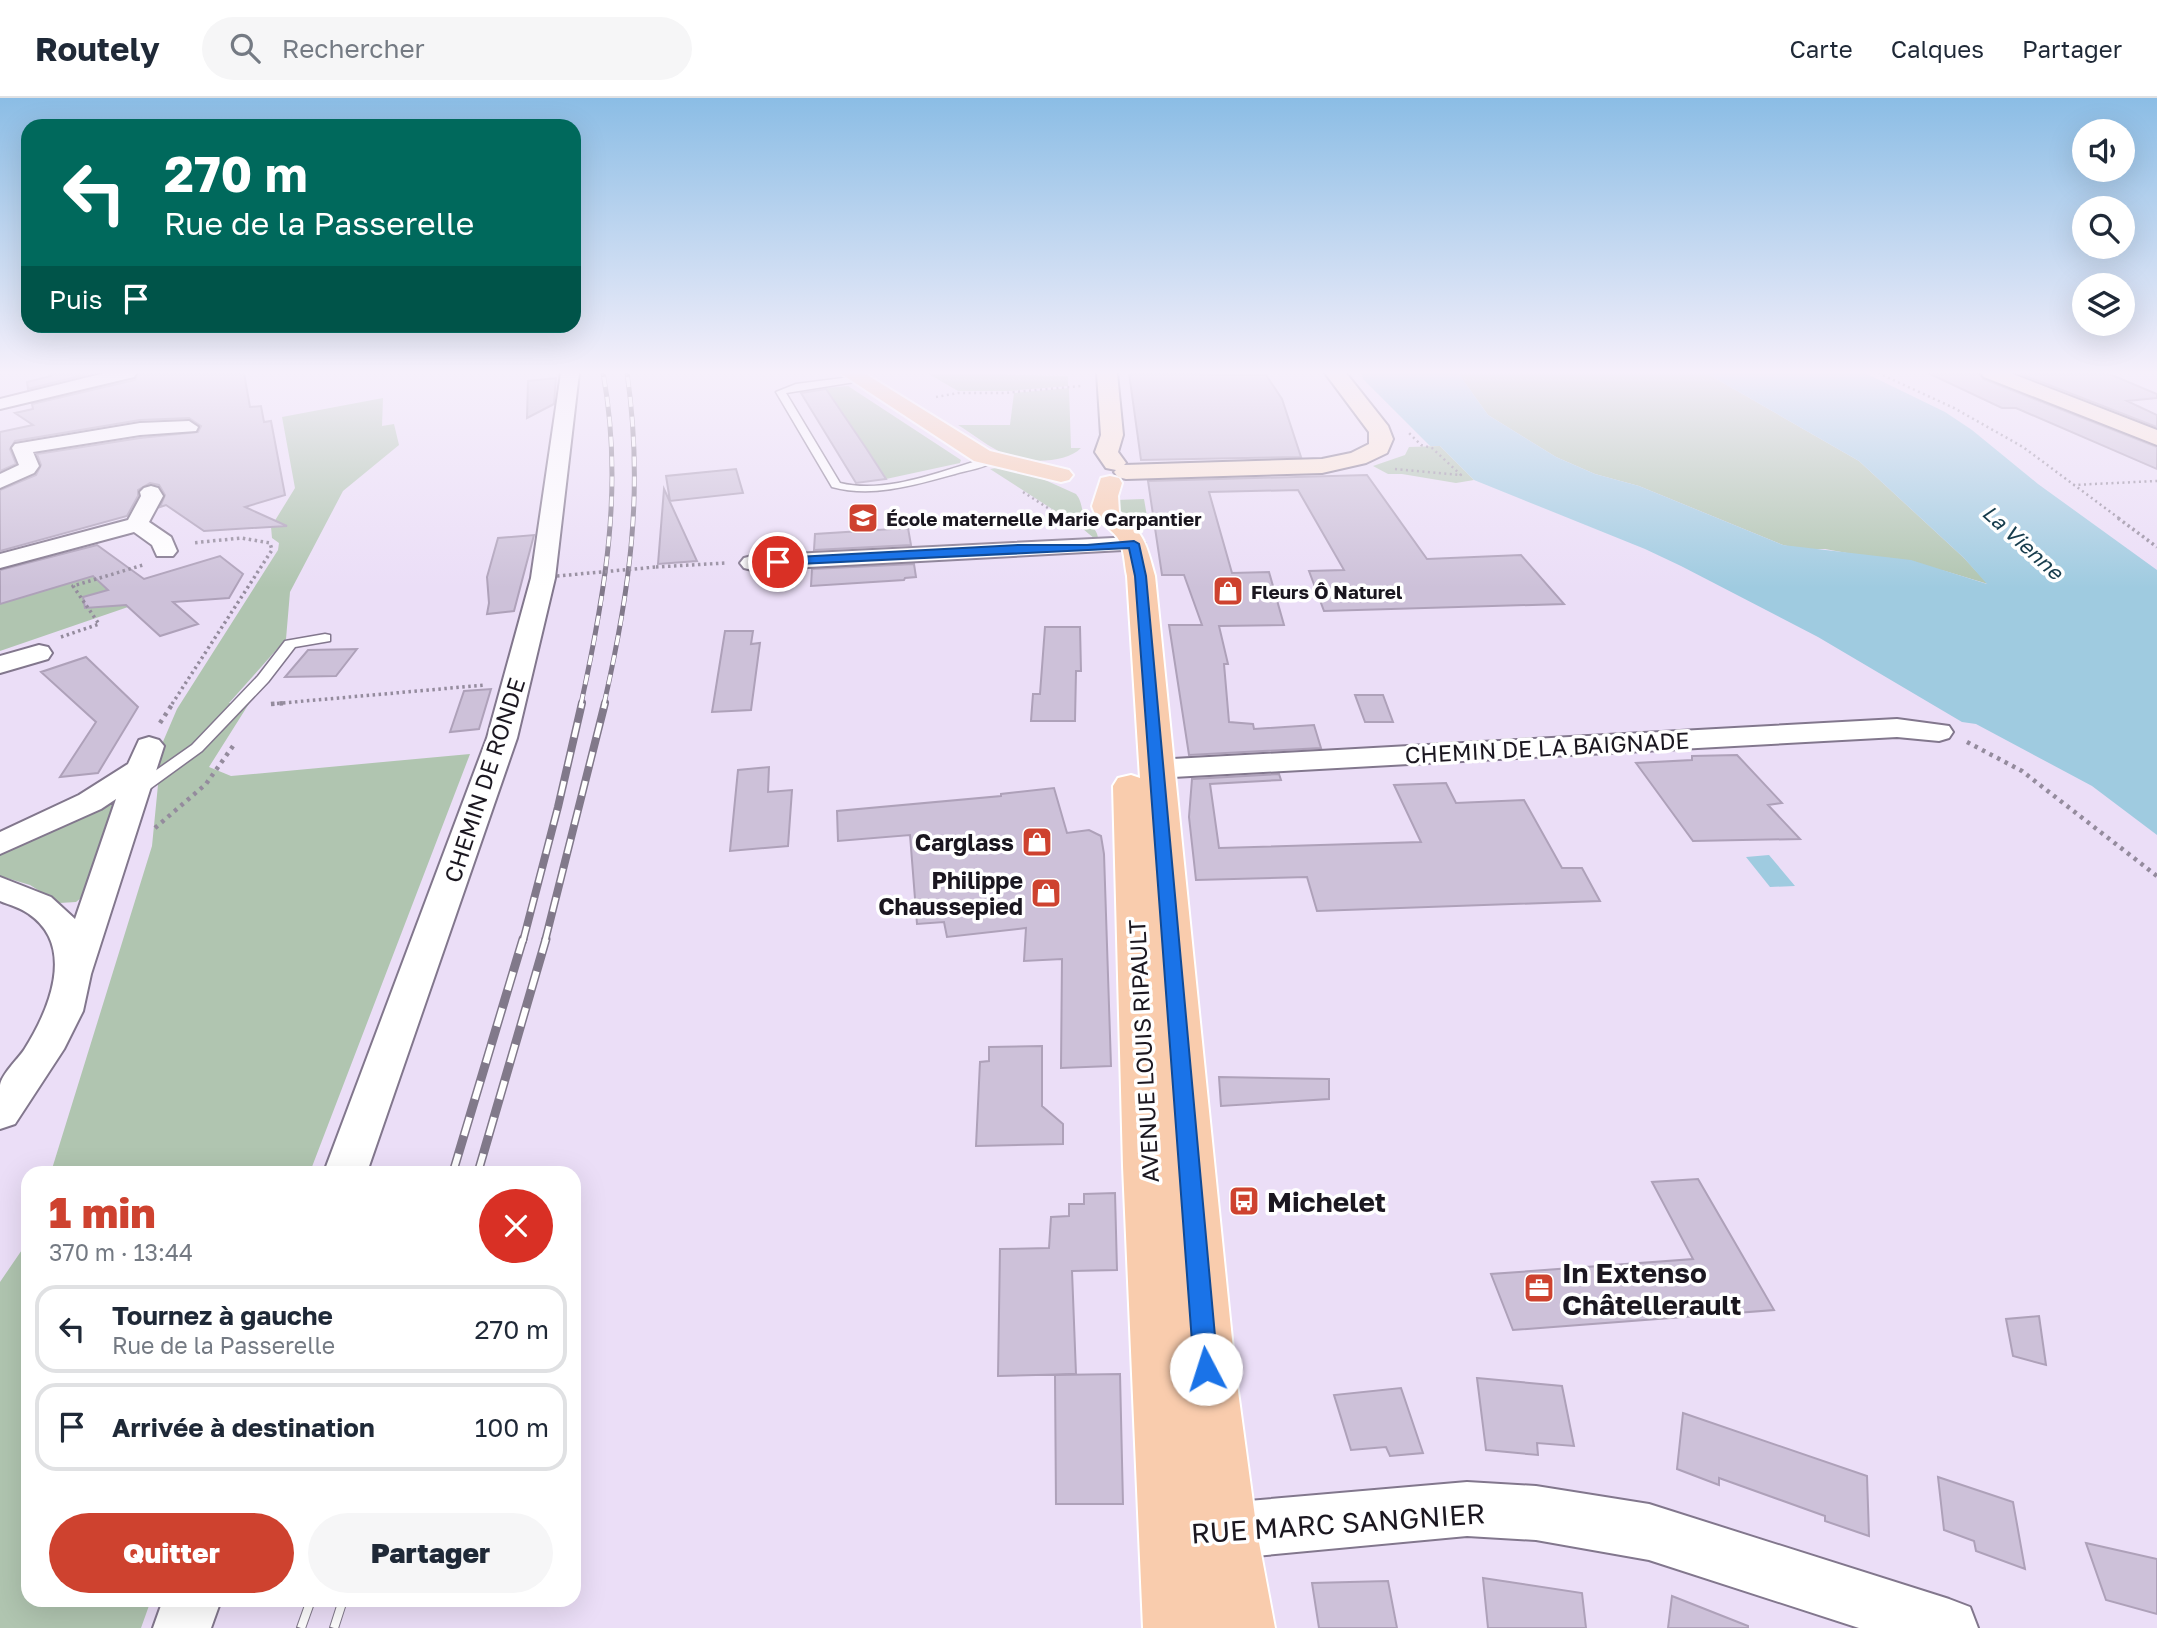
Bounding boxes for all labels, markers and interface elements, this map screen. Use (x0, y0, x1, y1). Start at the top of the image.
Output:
search box (202, 17, 692, 80)
text: Routely (35, 29, 160, 68)
icon: search (226, 29, 264, 67)
text: Rechercher (282, 33, 425, 64)
text: Carte (1789, 34, 1853, 63)
text: Calques (1891, 34, 1984, 63)
text: Partager (2022, 34, 2122, 63)
map controls (2072, 119, 2135, 336)
button: sound (2072, 119, 2135, 182)
text: 270 m (164, 144, 308, 203)
icon: left (49, 147, 140, 238)
button: search (2072, 196, 2135, 259)
text: Rue de la Passerelle (164, 204, 474, 242)
button: layers (2072, 273, 2135, 336)
icon: arrive (117, 280, 155, 318)
text: Puis (49, 284, 103, 315)
water label: La Vienne (1977, 499, 2070, 586)
school or university icon: École maternelle Marie Carpantier (846, 501, 880, 535)
place label: École maternelle Marie Carpantier (886, 507, 1202, 530)
pin (748, 532, 808, 592)
icon: arrive (759, 543, 797, 581)
shop icon: Fleurs Ô Naturel (1211, 574, 1245, 608)
place label: Fleurs Ô Naturel (1251, 580, 1402, 603)
street label: CHEMIN DE RONDE (438, 674, 530, 886)
street label: CHEMIN DE LA BAIGNADE (1404, 726, 1690, 768)
shop icon: Carglass (1020, 825, 1054, 859)
place label: Carglass (915, 828, 1014, 856)
place label: Philippe Chaussepied (878, 866, 1023, 920)
shop icon: Philippe Chaussepied (1029, 876, 1063, 910)
street label: AVENUE LOUIS RIPAULT (1122, 919, 1164, 1183)
bus stop icon: Michelet (1227, 1184, 1261, 1218)
place label: Michelet (1267, 1185, 1386, 1218)
text: 1 min (49, 1187, 156, 1237)
button: close (479, 1189, 553, 1263)
text: 370 m · 13:44 (49, 1238, 193, 1266)
place label: In Extenso Châtellerault (1562, 1256, 1741, 1321)
office icon: In Extenso Châtellerault (1522, 1271, 1556, 1305)
text: Tournez à gauche (112, 1300, 333, 1331)
icon: left (53, 1310, 91, 1348)
text: 270 m (475, 1314, 549, 1345)
text: Rue de la Passerelle (112, 1331, 335, 1359)
position arrow (1169, 1332, 1243, 1406)
icon: arrive (53, 1408, 91, 1446)
text: Arrivée à destination (112, 1412, 375, 1443)
text: 100 m (475, 1412, 549, 1443)
street label: RUE MARC SANGNIER (1190, 1496, 1486, 1550)
button: Quitter (49, 1513, 294, 1593)
button: Partager (308, 1513, 553, 1593)

